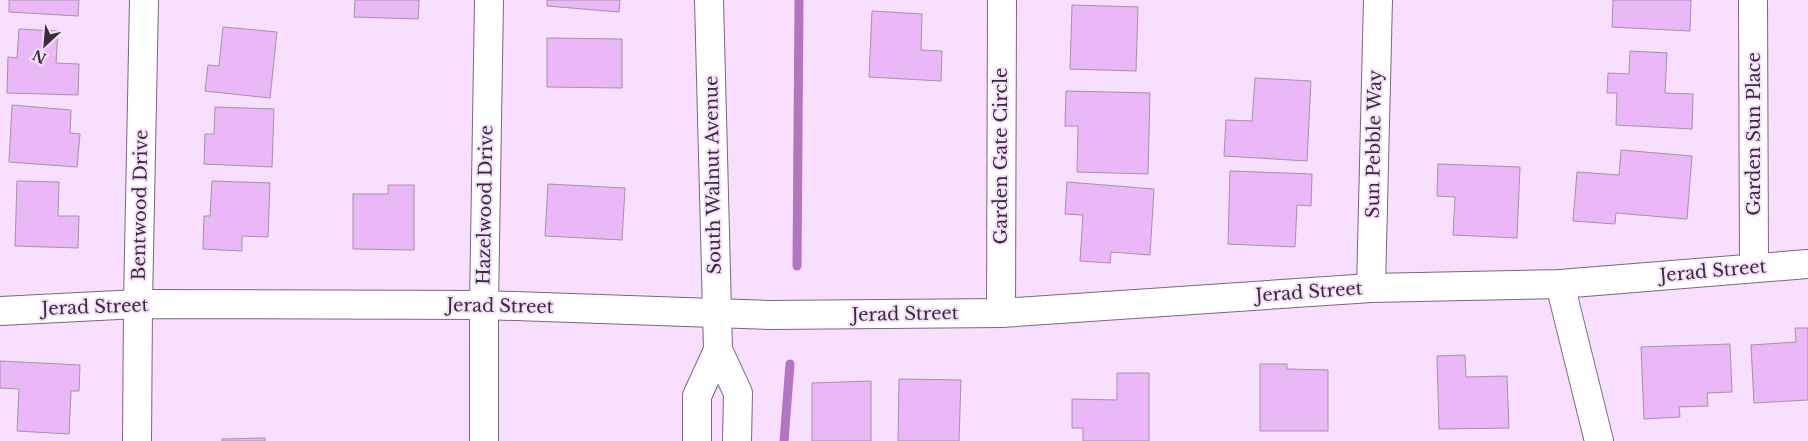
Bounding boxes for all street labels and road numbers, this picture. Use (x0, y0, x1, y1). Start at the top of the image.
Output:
street label: Garden Sun Place (1743, 52, 1765, 216)
street label: Garden Gate Circle (990, 68, 1012, 244)
street label: Sun Pebble Way (1362, 69, 1386, 218)
street label: South Walnut Avenue (700, 75, 726, 275)
street label: Hazelwood Drive (473, 125, 497, 285)
street label: Bentwood Drive (128, 129, 152, 281)
street label: Jerad Street (1657, 255, 1767, 287)
street label: Jerad Street (1253, 277, 1363, 307)
street label: Jerad Street (39, 294, 149, 320)
street label: Jerad Street (444, 294, 554, 318)
street label: Jerad Street (849, 302, 959, 326)

